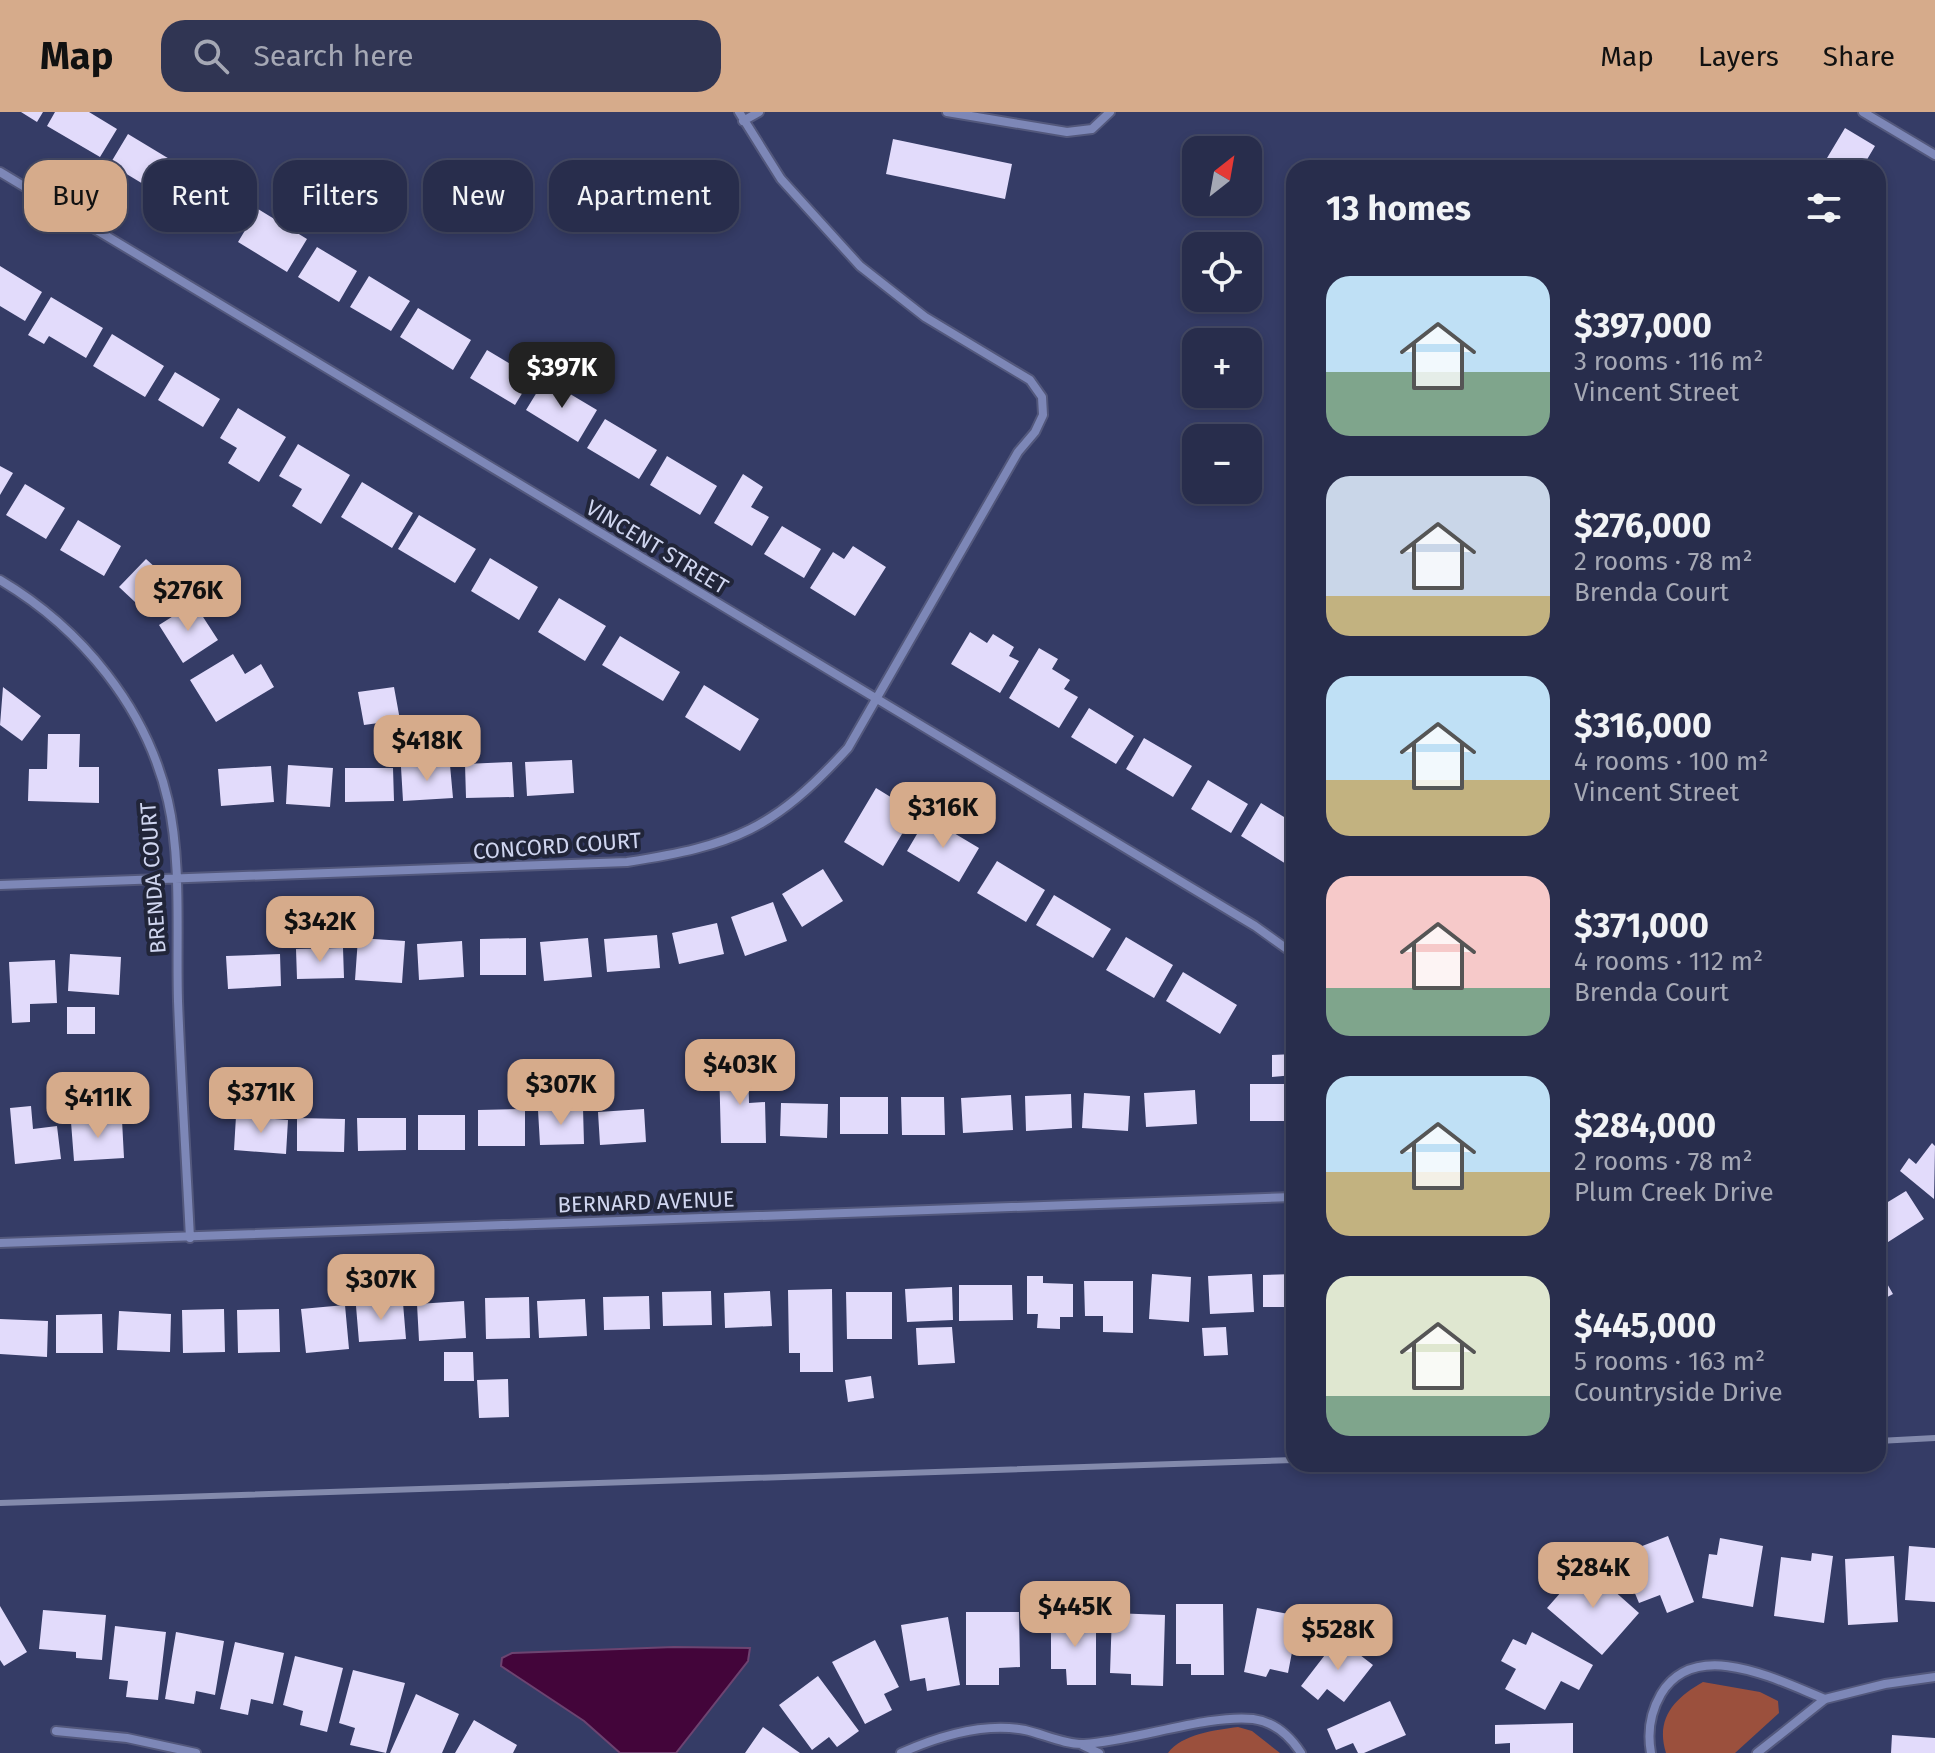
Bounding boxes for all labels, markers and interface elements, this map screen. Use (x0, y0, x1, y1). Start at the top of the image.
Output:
search box (161, 20, 721, 92)
text: Map (40, 33, 113, 79)
icon: search (189, 34, 233, 78)
text: Search here (253, 38, 414, 74)
text: Map (1600, 40, 1654, 73)
text: Layers (1698, 40, 1779, 73)
text: Share (1823, 40, 1895, 73)
north arrow (1182, 136, 1262, 216)
map controls (1182, 136, 1262, 504)
chip: Buy (24, 160, 127, 232)
chip: Rent (143, 160, 257, 232)
chip: Filters (273, 160, 407, 232)
chip: New (423, 160, 533, 232)
chip: Apartment (549, 160, 739, 232)
icon: filters (1802, 186, 1846, 230)
text: 13 homes (1326, 188, 1471, 229)
button: locate (1182, 232, 1262, 312)
text: $397,000 (1574, 305, 1712, 346)
icon: home (1390, 308, 1486, 404)
button: + (1182, 328, 1262, 408)
pin: $397K (506, 342, 618, 410)
text: 3 rooms · 116 m² (1574, 346, 1763, 377)
text: $397K (527, 352, 597, 383)
text: Vincent Street (1574, 377, 1739, 408)
button: − (1182, 424, 1262, 504)
street label: VINCENT STREET (581, 494, 734, 600)
text: $276,000 (1574, 505, 1711, 546)
icon: home (1390, 508, 1486, 604)
text: 2 rooms · 78 m² (1574, 546, 1753, 577)
pin: $276K (132, 565, 244, 633)
text: $276K (153, 575, 223, 606)
text: Brenda Court (1574, 577, 1729, 608)
text: $316,000 (1574, 705, 1712, 746)
icon: home (1390, 708, 1486, 804)
pin: $418K (371, 715, 483, 783)
text: $418K (392, 725, 462, 756)
text: 4 rooms · 100 m² (1574, 746, 1769, 777)
text: Vincent Street (1574, 777, 1739, 808)
pin: $316K (887, 782, 999, 850)
text: $316K (908, 792, 978, 823)
street label: BRENDA COURT (134, 801, 172, 955)
street label: CONCORD COURT (472, 827, 643, 865)
pin: $342K (264, 896, 376, 964)
text: $371,000 (1574, 905, 1709, 946)
text: $342K (284, 906, 356, 937)
icon: home (1390, 908, 1486, 1004)
text: 4 rooms · 112 m² (1574, 946, 1763, 977)
text: Brenda Court (1574, 977, 1729, 1008)
pin: $403K (684, 1039, 796, 1107)
text: $403K (703, 1049, 777, 1080)
pin: $307K (505, 1059, 617, 1127)
pin: $371K (205, 1067, 317, 1135)
text: $307K (525, 1069, 597, 1100)
pin: $411K (42, 1072, 154, 1140)
text: $371K (227, 1077, 295, 1108)
text: $411K (64, 1082, 132, 1113)
text: $284,000 (1574, 1105, 1716, 1146)
icon: home (1390, 1108, 1486, 1204)
text: 2 rooms · 78 m² (1574, 1146, 1753, 1177)
text: Plum Creek Drive (1574, 1177, 1774, 1208)
street label: BERNARD AVENUE (557, 1185, 735, 1219)
pin: $307K (325, 1254, 437, 1322)
text: $307K (345, 1264, 417, 1295)
text: $445,000 (1574, 1305, 1716, 1346)
icon: home (1390, 1308, 1486, 1404)
text: 5 rooms · 163 m² (1574, 1346, 1765, 1377)
text: Countryside Drive (1574, 1377, 1783, 1408)
pin: $284K (1537, 1542, 1649, 1610)
text: $284K (1556, 1552, 1630, 1583)
pin: $445K (1019, 1581, 1131, 1649)
text: $445K (1038, 1591, 1112, 1622)
pin: $528K (1282, 1604, 1394, 1672)
text: $528K (1302, 1614, 1374, 1645)

